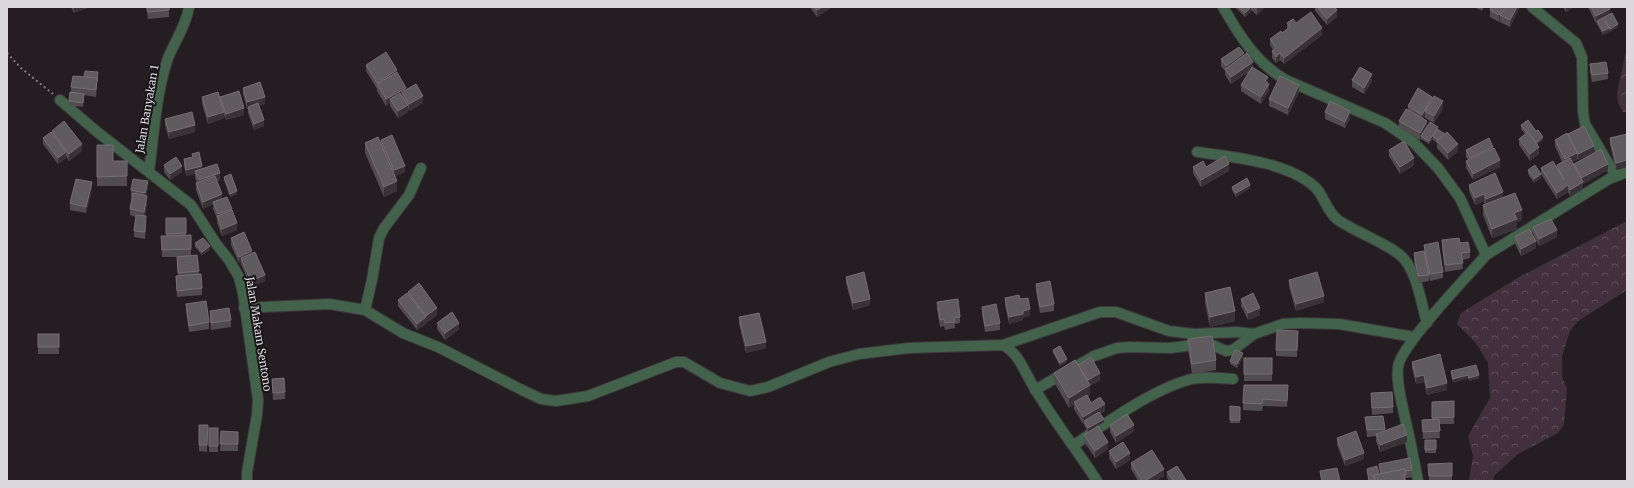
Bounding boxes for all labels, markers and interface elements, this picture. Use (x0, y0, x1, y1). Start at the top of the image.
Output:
street label: Jalan Banyakan 1 (132, 64, 162, 155)
street label: Jalan Makam Sentono (243, 275, 275, 393)

